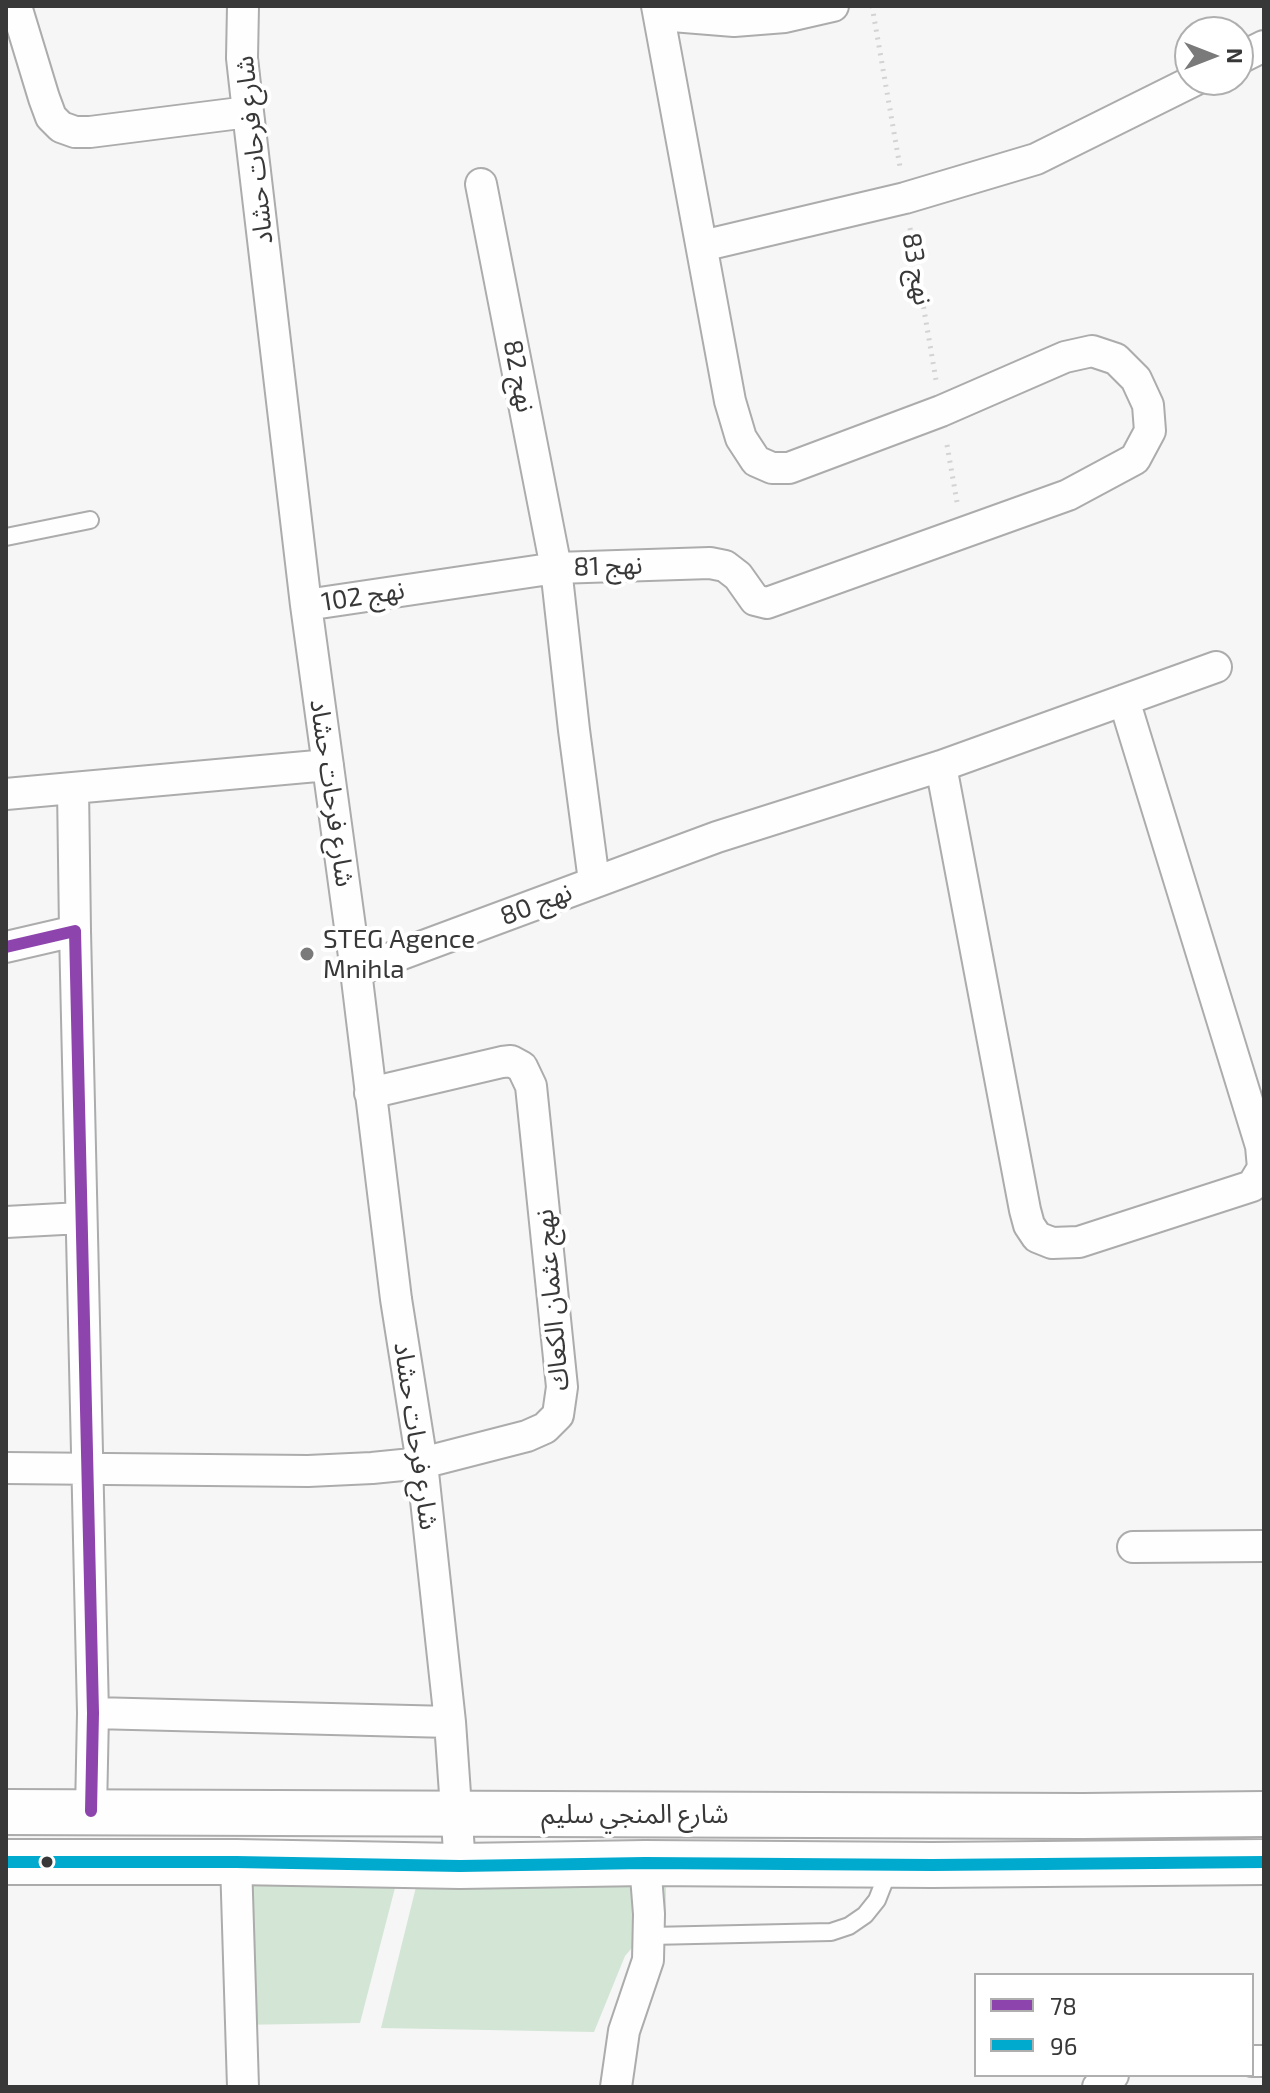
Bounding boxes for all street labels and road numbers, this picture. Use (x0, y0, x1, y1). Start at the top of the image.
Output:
street label: شارع فرحات حشاد (229, 54, 279, 246)
street label: نهج 83 (895, 230, 939, 308)
street label: نهج 82 (497, 337, 541, 415)
street label: نهج 81 (573, 549, 643, 583)
street label: نهج 102 (319, 574, 407, 618)
street label: شارع فرحات حشاد (303, 697, 361, 889)
street label: نهج 80 (496, 876, 576, 932)
street label: نهج عثمان الكعاك (529, 1208, 575, 1392)
street label: شارع فرحات حشاد (387, 1340, 445, 1532)
street label: شارع المنجي سليم (541, 1798, 729, 1830)

